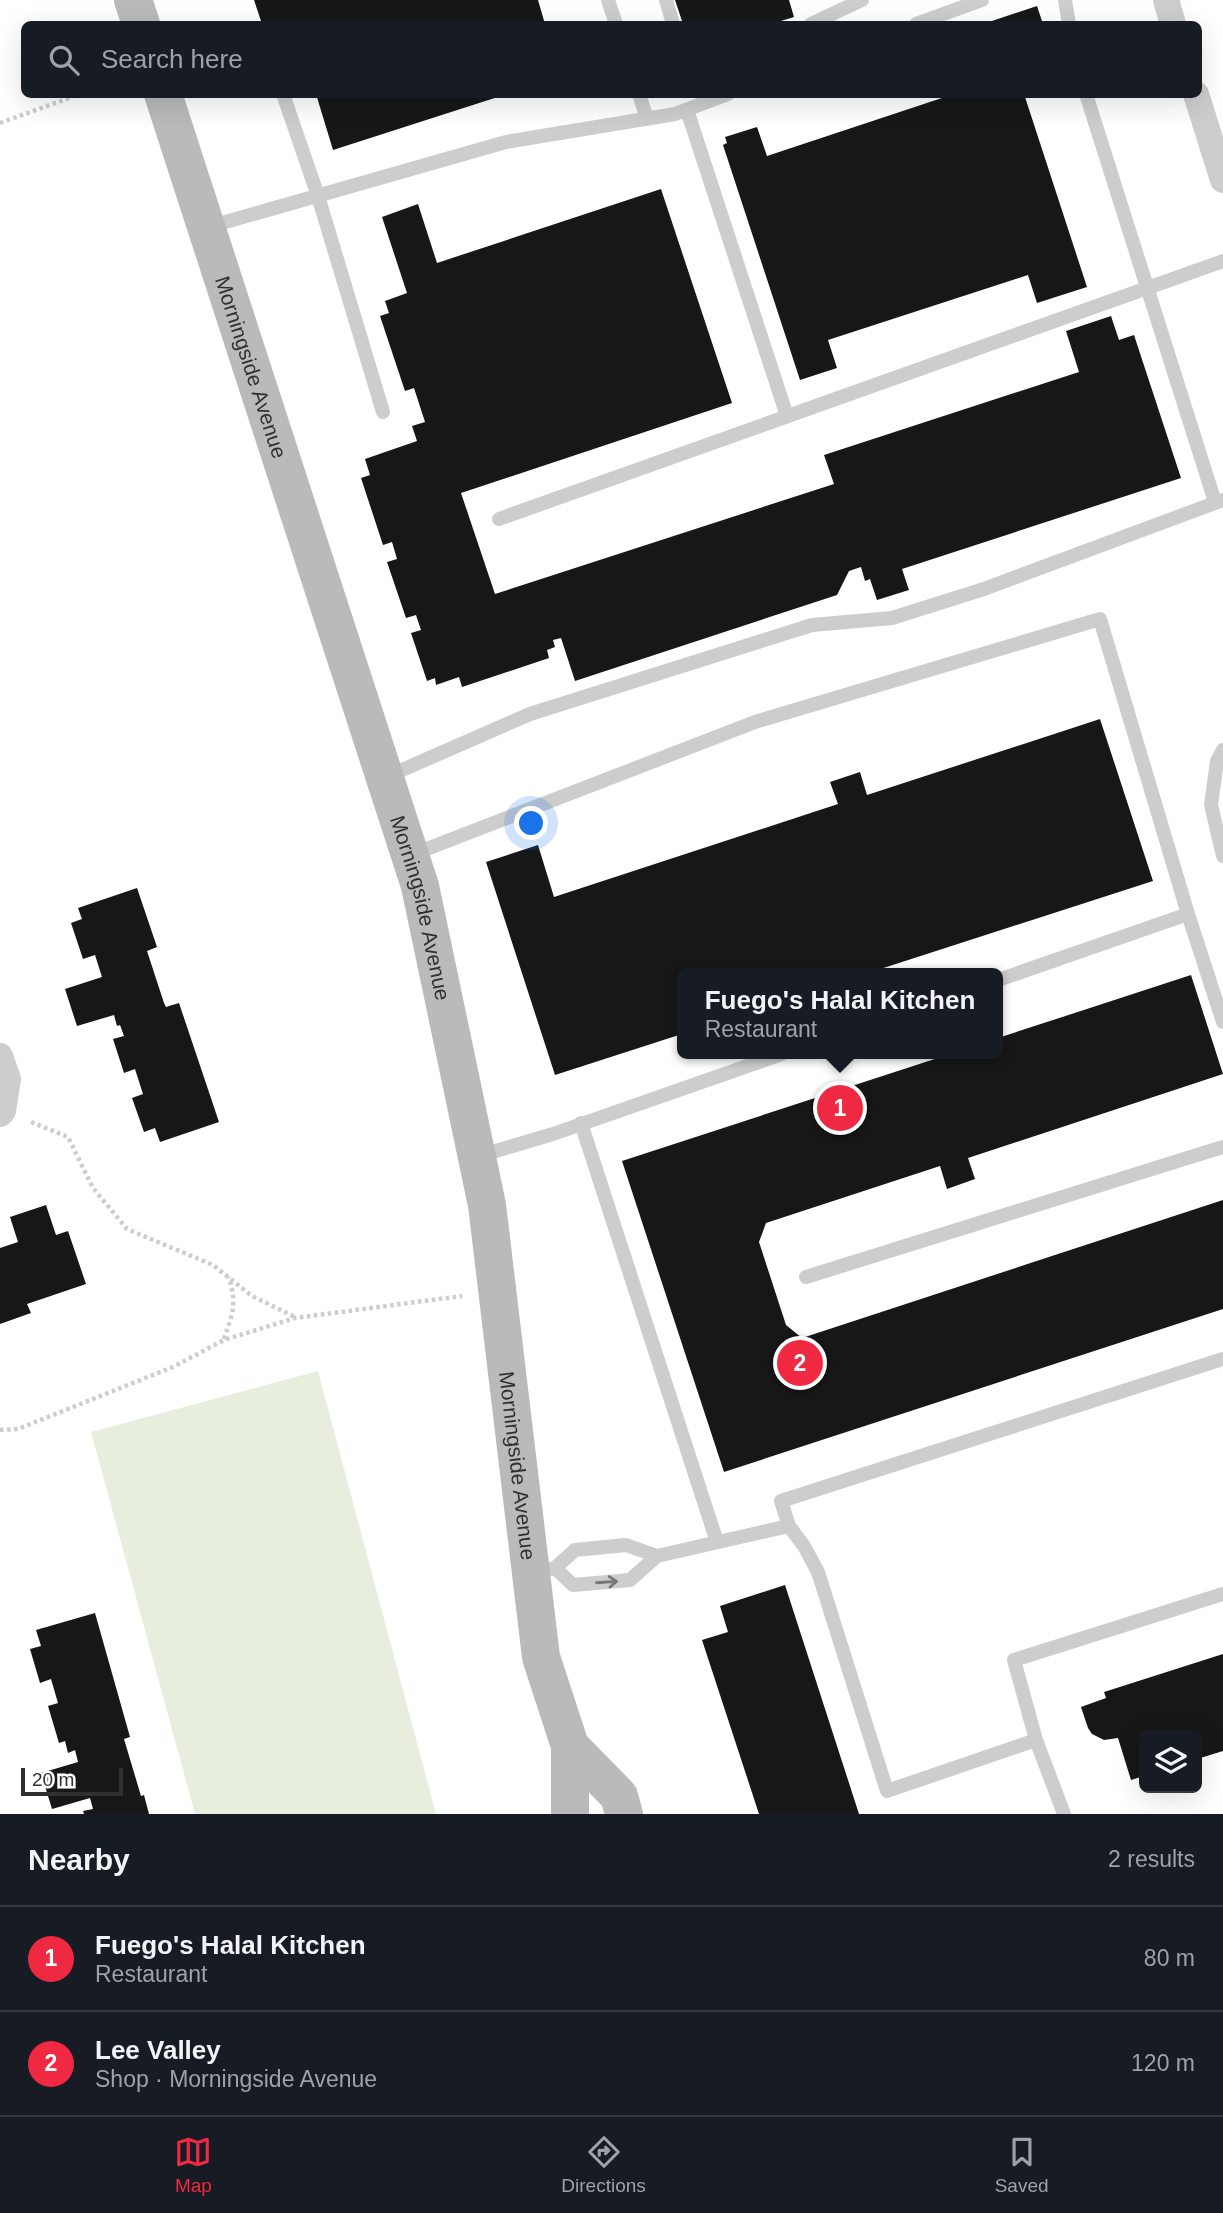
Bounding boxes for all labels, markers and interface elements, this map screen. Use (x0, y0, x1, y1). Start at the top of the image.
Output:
search box (21, 21, 1202, 98)
icon: search (45, 41, 83, 79)
text: Search here (101, 44, 243, 74)
street label: Morningside Avenue (211, 273, 292, 461)
your location (514, 806, 548, 840)
street label: Morningside Avenue (386, 812, 455, 1002)
popup (677, 968, 1003, 1059)
text: Fuego's Halal Kitchen (705, 985, 975, 1015)
text: Restaurant (705, 1016, 817, 1042)
pin: 1 (817, 1082, 863, 1134)
pin: 2 (777, 1337, 823, 1389)
street label: Morningside Avenue (495, 1370, 541, 1561)
one-way arrow (595, 1575, 618, 1588)
map controls (1139, 1730, 1202, 1793)
button: layers (1139, 1730, 1202, 1793)
scale bar (21, 1765, 122, 1797)
text: 20 m (32, 1769, 74, 1790)
text: Nearby (28, 1843, 130, 1876)
text: 2 results (1108, 1846, 1195, 1872)
text: Fuego's Halal Kitchen (95, 1930, 366, 1960)
text: 1 (45, 1945, 57, 1971)
text: 80 m (1144, 1945, 1195, 1971)
text: Restaurant (95, 1961, 208, 1987)
text: Lee Valley (95, 2035, 221, 2065)
text: 2 (45, 2050, 57, 2076)
text: 120 m (1131, 2050, 1195, 2076)
text: Shop · Morningside Avenue (95, 2066, 377, 2092)
tab: Map (174, 2133, 212, 2197)
tab: Directions (561, 2133, 646, 2197)
tab: Saved (995, 2133, 1049, 2197)

